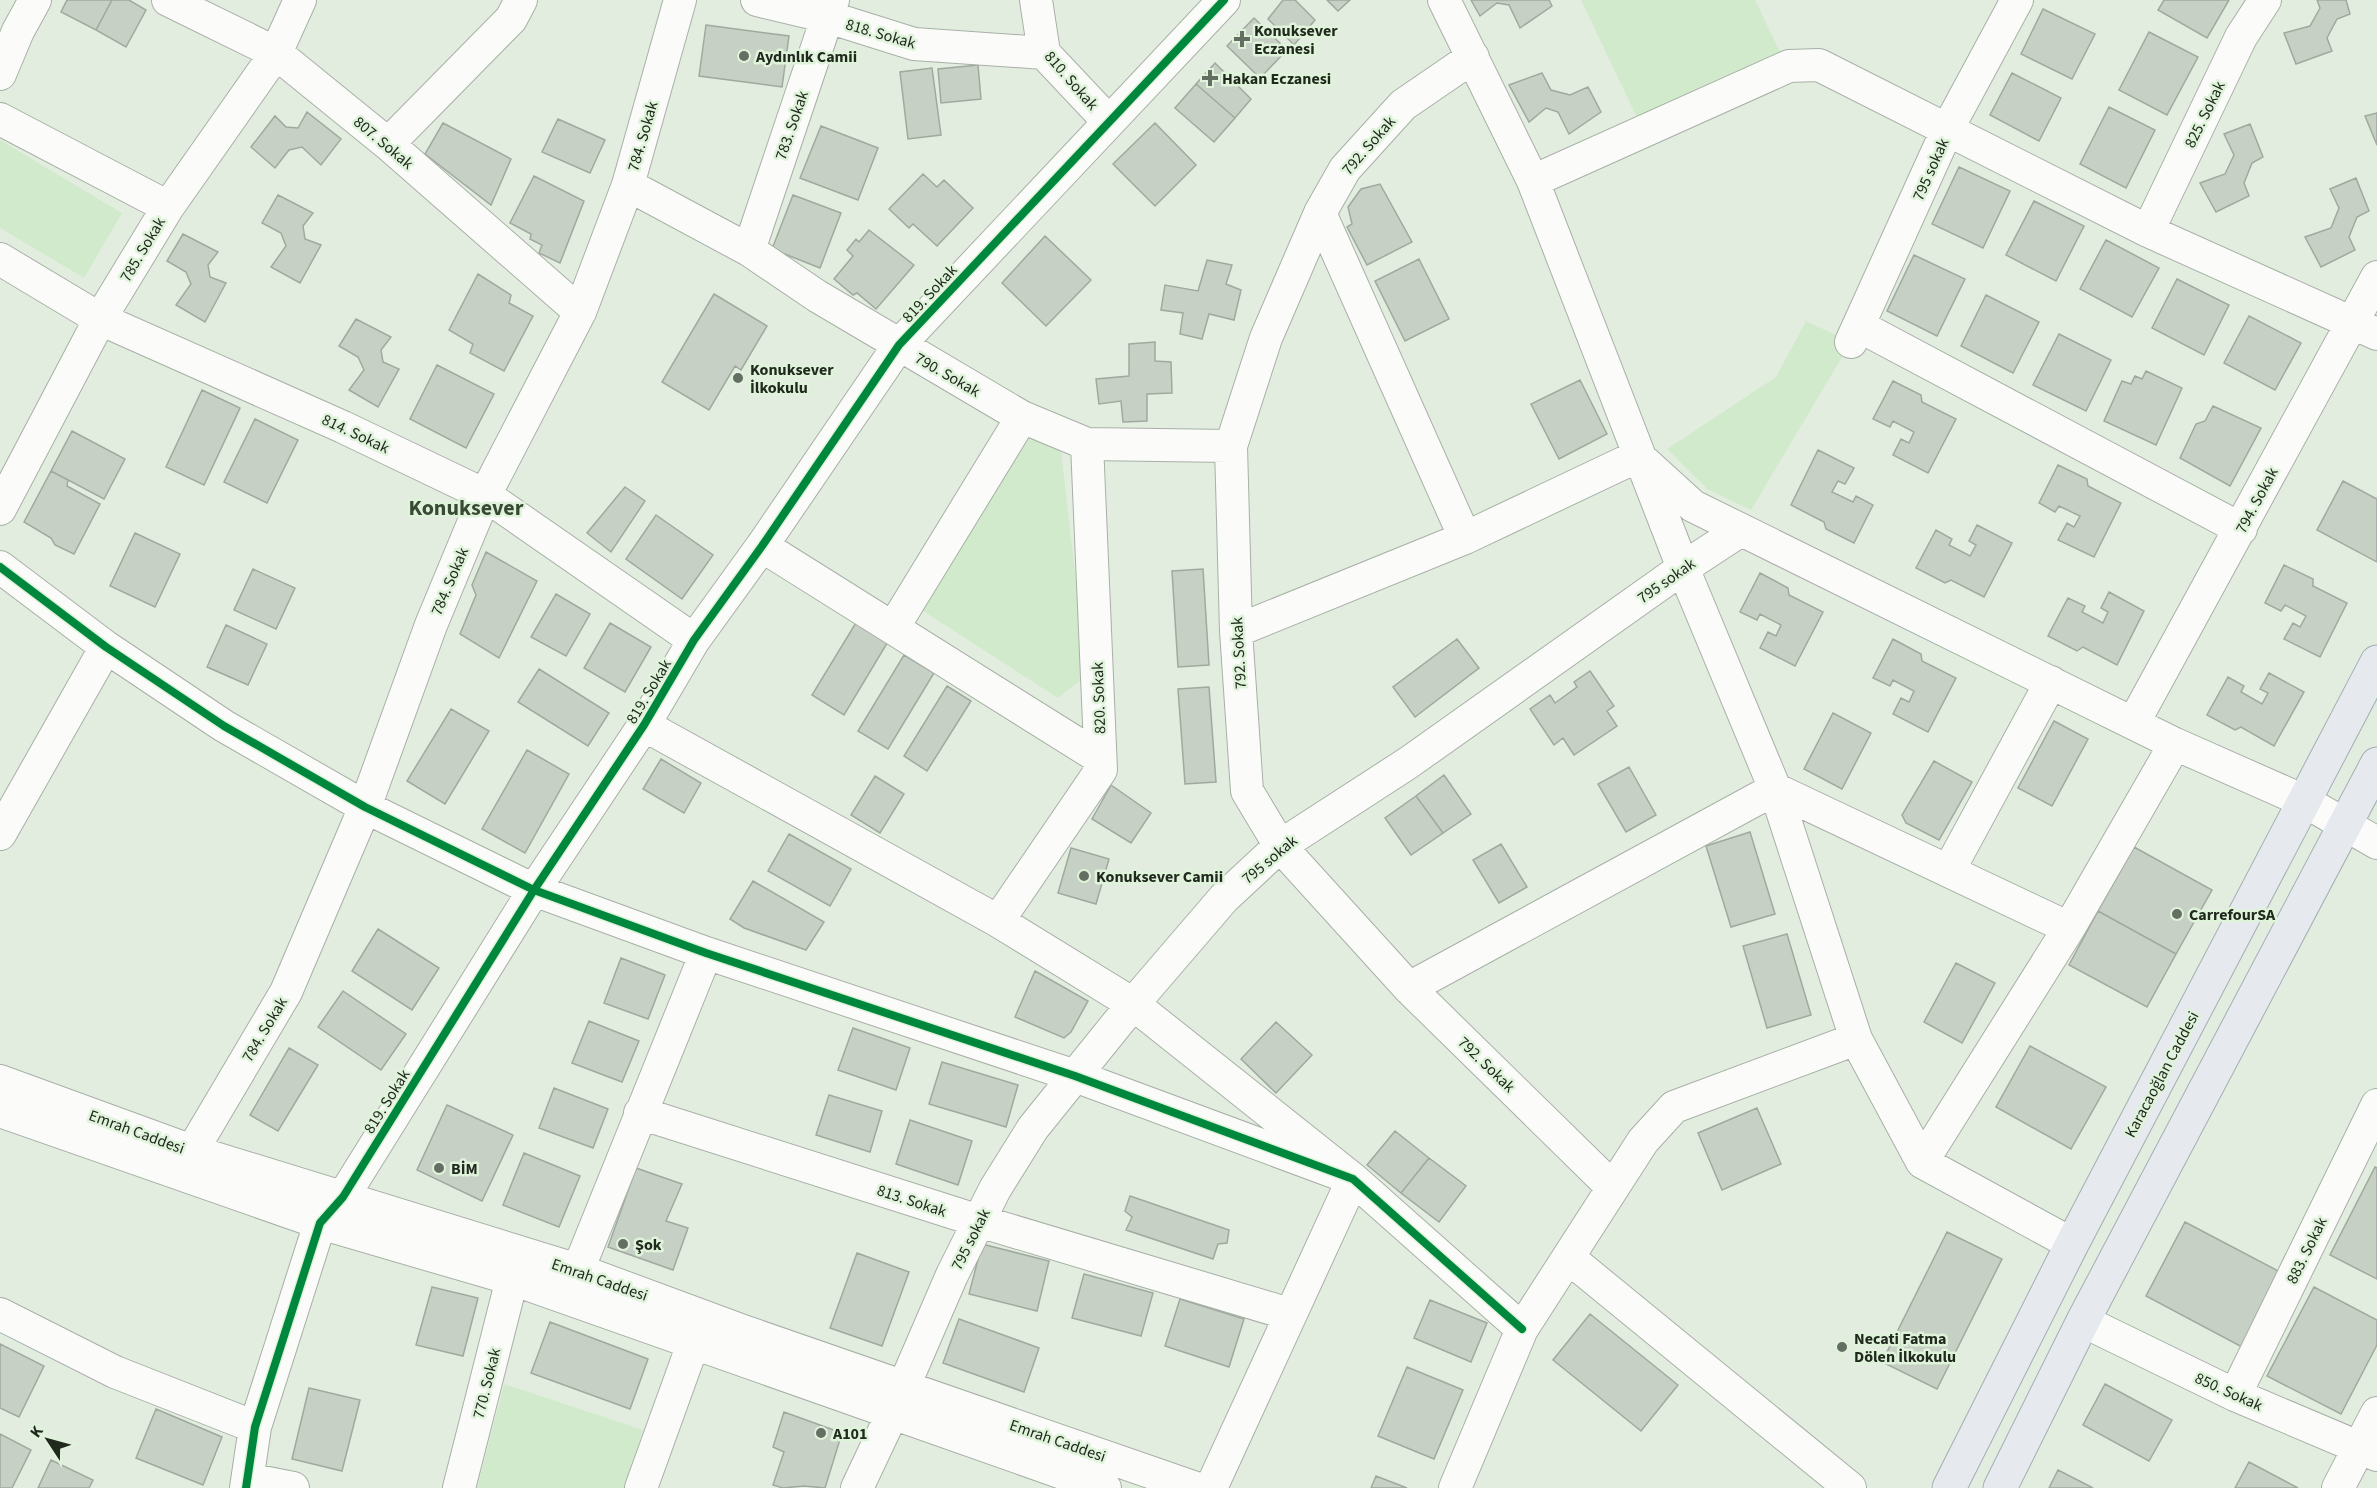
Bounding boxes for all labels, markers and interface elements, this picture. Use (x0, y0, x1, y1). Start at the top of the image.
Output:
street label: 818. Sokak (843, 13, 918, 54)
place label: Konuksever Eczanesi (1254, 20, 1338, 60)
marker: Konuksever Eczanesi (1235, 32, 1249, 46)
place label: Aydınlık Camii (755, 46, 857, 68)
street label: 810. Sokak (1039, 46, 1103, 115)
marker: Aydınlık Camii (737, 49, 751, 63)
place label: Hakan Eczanesi (1222, 68, 1331, 90)
marker: Hakan Eczanesi (1203, 71, 1217, 85)
street label: 825. Sokak (2179, 77, 2231, 152)
street label: 783. Sokak (770, 88, 814, 163)
street label: 784. Sokak (622, 99, 663, 174)
street label: 807. Sokak (349, 111, 418, 174)
street label: 792. Sokak (1337, 111, 1401, 180)
street label: 795 sokak (1907, 135, 1954, 204)
street label: 785. Sokak (115, 213, 171, 286)
street label: 819. Sokak (897, 260, 962, 328)
street label: 790. Sokak (911, 347, 984, 402)
place label: Konuksever İlkokulu (750, 359, 834, 399)
marker: Konuksever İlkokulu (731, 371, 745, 385)
street label: 814. Sokak (318, 409, 393, 459)
street label: 794. Sokak (2230, 463, 2284, 537)
district label: Konuksever (409, 492, 524, 524)
street label: 784. Sokak (426, 544, 474, 619)
street label: 795 sokak (1633, 553, 1700, 609)
street label: 792. Sokak (1226, 616, 1252, 689)
street label: 819. Sokak (621, 655, 677, 728)
street label: 820. Sokak (1087, 662, 1111, 734)
street label: 795 sokak (1237, 830, 1302, 889)
place label: Konuksever Camii (1096, 866, 1223, 888)
marker: Konuksever Camii (1077, 869, 1091, 883)
place label: CarrefourSA (2189, 904, 2276, 926)
marker: CarrefourSA (2170, 907, 2184, 921)
street label: 784. Sokak (237, 993, 293, 1066)
street label: Karacaoğlan Caddesi (2119, 1007, 2204, 1142)
street label: 792. Sokak (1453, 1032, 1520, 1098)
street label: 819. Sokak (358, 1065, 415, 1138)
street label: Emrah Caddesi (86, 1104, 188, 1159)
place label: BİM (451, 1158, 478, 1180)
marker: BİM (432, 1161, 446, 1175)
street label: 813. Sokak (874, 1179, 949, 1223)
street label: 795 sokak (946, 1205, 996, 1274)
street label: 883. Sokak (2281, 1213, 2333, 1288)
place label: Şok (635, 1234, 662, 1256)
marker: Şok (616, 1237, 630, 1251)
street label: Emrah Caddesi (549, 1253, 651, 1307)
place label: Necati Fatma Dölen İlkokulu (1854, 1328, 1956, 1368)
marker: Necati Fatma Dölen İlkokulu (1835, 1340, 1849, 1354)
street label: 770. Sokak (468, 1346, 506, 1421)
street label: 850. Sokak (2191, 1367, 2266, 1417)
north arrow (18, 1410, 78, 1470)
street label: Emrah Caddesi (1007, 1414, 1109, 1468)
text: K (25, 1421, 49, 1442)
place label: A101 (832, 1423, 868, 1445)
marker: A101 (814, 1426, 828, 1440)

